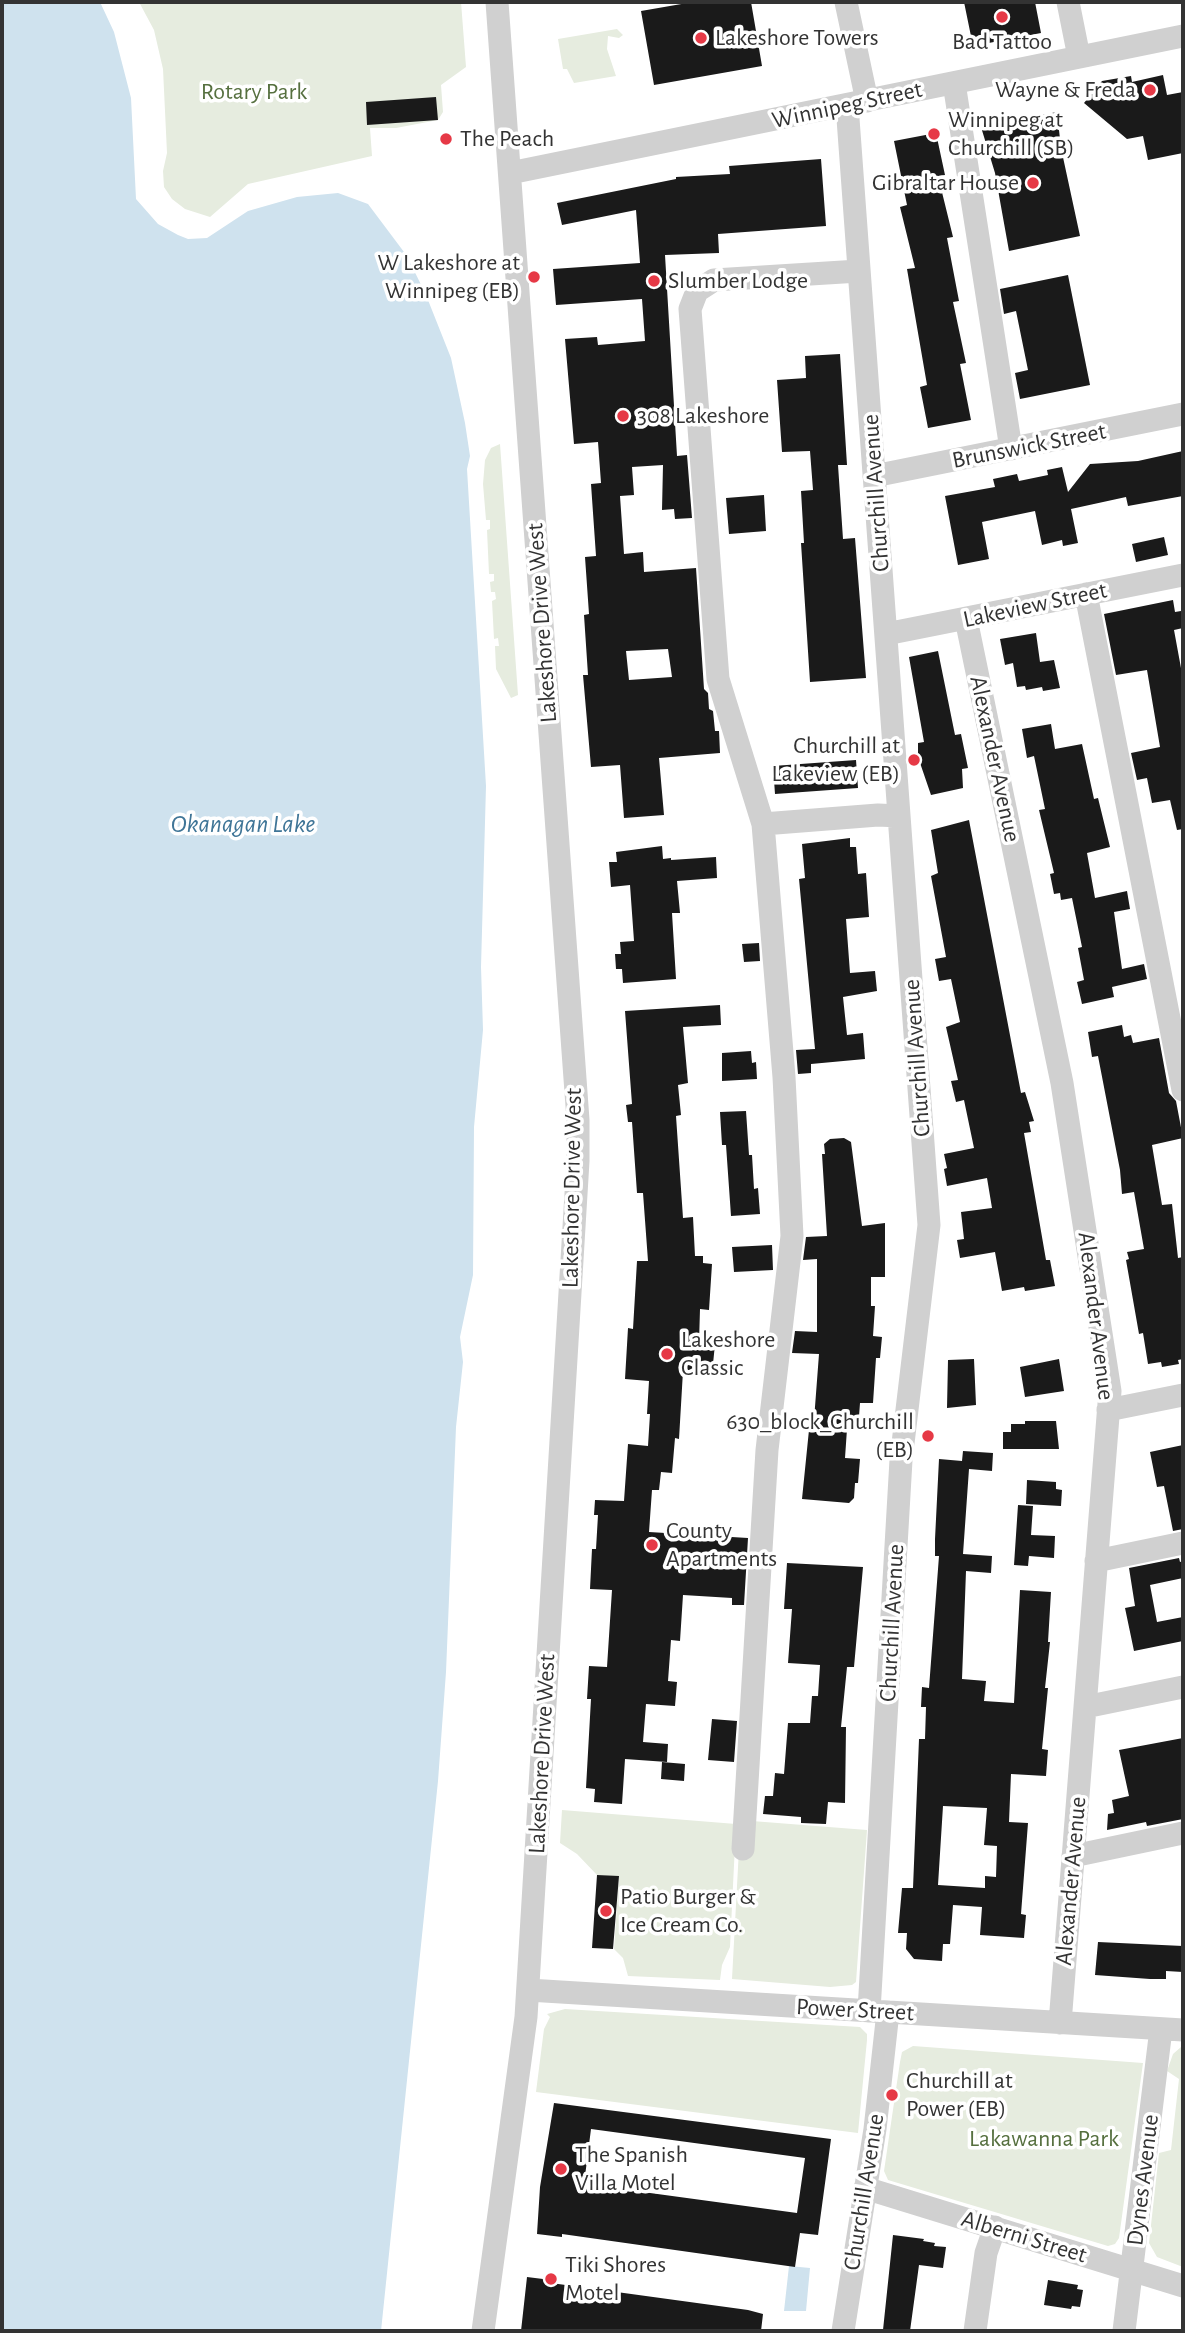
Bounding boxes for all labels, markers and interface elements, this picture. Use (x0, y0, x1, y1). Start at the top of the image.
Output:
marker: Bad Tattoo (994, 9, 1010, 25)
place label: Lakeshore Towers (715, 24, 879, 52)
place label: Bad Tattoo (952, 28, 1052, 56)
marker: Lakeshore Towers (693, 30, 709, 46)
street label: Winnipeg Street (769, 75, 925, 135)
place label: Wayne & Freda (995, 76, 1136, 104)
park label: Rotary Park (201, 78, 307, 106)
marker: Wayne & Freda (1142, 82, 1158, 98)
place label: Winnipeg at Churchill (SB) (948, 106, 1075, 162)
place label: The Peach (460, 125, 554, 153)
marker: Winnipeg at Churchill (SB) (926, 126, 942, 142)
marker: The Peach (438, 131, 454, 147)
place label: Gibraltar House (872, 169, 1019, 197)
marker: Gibraltar House (1025, 175, 1041, 191)
place label: W Lakeshore at Winnipeg (EB) (378, 249, 520, 305)
place label: Slumber Lodge (668, 267, 808, 295)
marker: W Lakeshore at Winnipeg (EB) (526, 269, 542, 285)
marker: Slumber Lodge (646, 273, 662, 289)
place label: 308 Lakeshore (637, 402, 769, 430)
marker: 308 Lakeshore (615, 408, 631, 424)
street label: Churchill Avenue (856, 413, 896, 573)
street label: Brunswick Street (950, 417, 1108, 475)
street label: Lakeshore Drive West (521, 522, 563, 724)
street label: Lakeview Street (960, 576, 1110, 634)
street label: Alexander Avenue (963, 673, 1027, 845)
place label: Churchill at Lakeview (EB) (771, 732, 900, 788)
marker: Churchill at Lakeview (EB) (906, 752, 922, 768)
water label: Okanagan Lake (171, 808, 315, 840)
street label: Churchill Avenue (897, 978, 937, 1138)
street label: Lakeshore Drive West (556, 1088, 588, 1288)
street label: Alexander Avenue (1071, 1230, 1121, 1402)
place label: Lakeshore Classic (681, 1326, 775, 1382)
marker: Lakeshore Classic (659, 1346, 675, 1362)
place label: 630_block_Churchill (EB) (726, 1408, 914, 1464)
marker: 630_block_Churchill (EB) (920, 1428, 936, 1444)
place label: County Apartments (666, 1517, 777, 1573)
marker: County Apartments (644, 1537, 660, 1553)
street label: Churchill Avenue (873, 1543, 911, 1703)
street label: Lakeshore Drive West (522, 1653, 562, 1855)
street label: Alexander Avenue (1049, 1795, 1093, 1967)
place label: Patio Burger & Ice Cream Co. (620, 1883, 756, 1939)
marker: Patio Burger & Ice Cream Co. (598, 1903, 614, 1919)
street label: Power Street (795, 1993, 915, 2027)
place label: Churchill at Power (EB) (906, 2067, 1013, 2123)
marker: Churchill at Power (EB) (884, 2087, 900, 2103)
street label: Churchill Avenue (837, 2112, 891, 2272)
street label: Dynes Avenue (1121, 2113, 1165, 2247)
park label: Lakawanna Park (969, 2125, 1119, 2153)
place label: The Spanish Villa Motel (575, 2141, 688, 2197)
marker: The Spanish Villa Motel (553, 2161, 569, 2177)
street label: Alberni Street (958, 2204, 1090, 2270)
place label: Tiki Shores Motel (565, 2251, 666, 2307)
marker: Tiki Shores Motel (543, 2271, 559, 2287)

